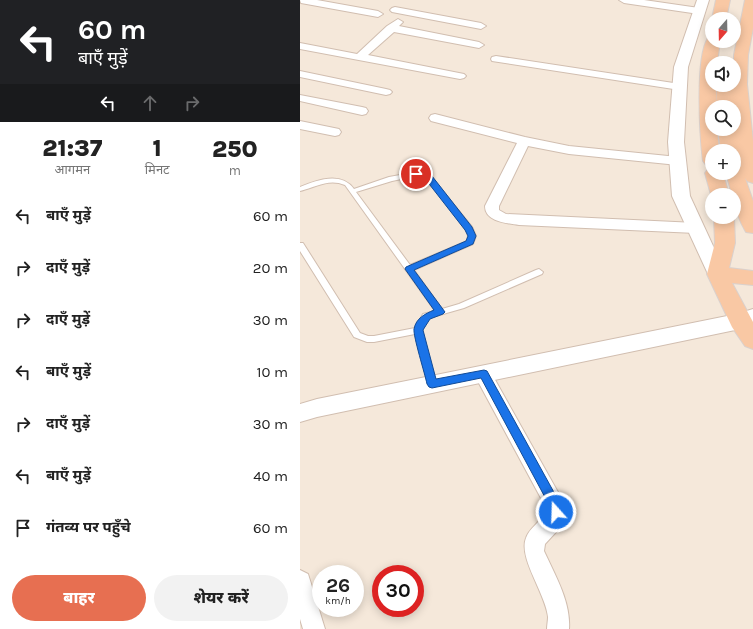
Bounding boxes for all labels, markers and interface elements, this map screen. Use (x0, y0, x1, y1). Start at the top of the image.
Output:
north arrow (705, 12, 741, 48)
map controls (705, 12, 741, 224)
text: 60 m (78, 13, 146, 46)
icon: left (12, 16, 64, 68)
text: बाएँ मुड़ें (78, 47, 128, 69)
button: sound (705, 56, 741, 92)
icon: left (97, 92, 119, 114)
icon: ahead (139, 92, 161, 114)
icon: right (181, 92, 203, 114)
button: search (705, 100, 741, 136)
text: 21:37 (42, 134, 102, 162)
text: 1 (153, 134, 162, 162)
text: 250 (212, 135, 258, 163)
button: + (705, 144, 741, 180)
pin (399, 157, 433, 191)
text: आगमन (55, 162, 90, 177)
text: मिनट (145, 162, 170, 177)
text: m (229, 163, 241, 178)
icon: arrive (405, 163, 427, 185)
button: − (705, 188, 741, 224)
icon: left (12, 205, 34, 227)
text: बाएँ मुड़ें (46, 206, 91, 224)
text: 60 m (253, 207, 288, 225)
icon: right (12, 257, 34, 279)
text: दाएँ मुड़ें (46, 258, 90, 276)
text: 20 m (253, 259, 288, 277)
icon: right (12, 309, 34, 331)
text: दाएँ मुड़ें (46, 310, 90, 328)
text: 30 m (253, 311, 288, 329)
icon: left (12, 361, 34, 383)
text: बाएँ मुड़ें (46, 362, 91, 380)
text: 10 m (257, 363, 288, 381)
icon: right (12, 413, 34, 435)
text: दाएँ मुड़ें (46, 414, 90, 432)
text: 30 m (253, 415, 288, 433)
icon: left (12, 465, 34, 487)
text: बाएँ मुड़ें (46, 466, 91, 484)
text: 40 m (253, 467, 288, 485)
position arrow (535, 491, 577, 533)
icon: arrive (12, 517, 34, 539)
text: गंतव्य पर पहुँचे (46, 518, 131, 536)
text: 60 m (253, 519, 288, 537)
speed limit sign: 30 (372, 565, 424, 617)
text: 26 (326, 574, 350, 597)
button: बाहर (12, 575, 146, 621)
button: शेयर करें (154, 575, 288, 621)
text: km/h (325, 595, 351, 607)

